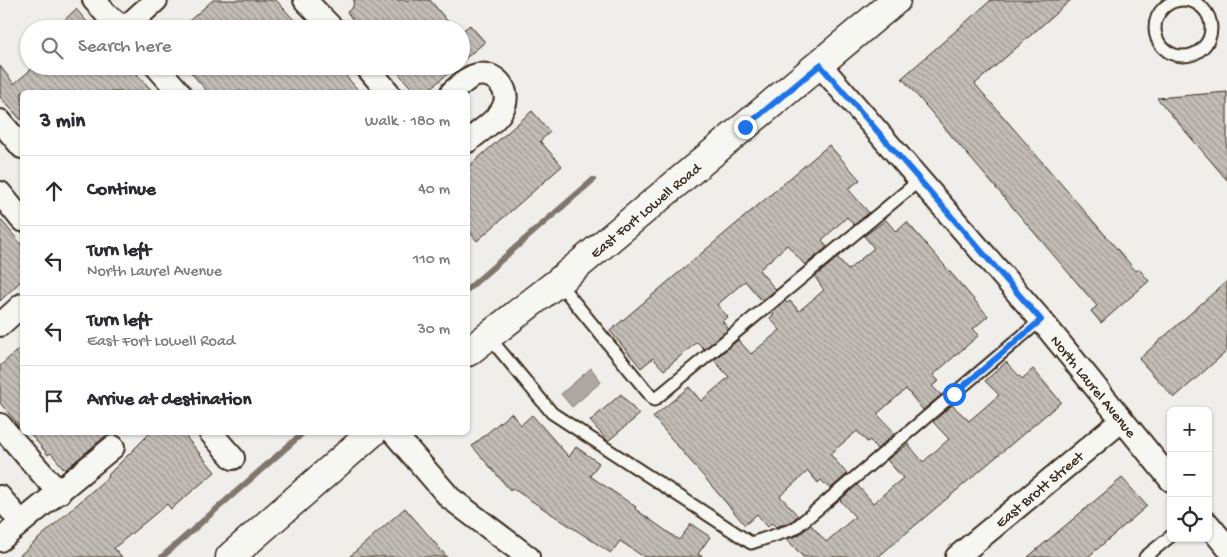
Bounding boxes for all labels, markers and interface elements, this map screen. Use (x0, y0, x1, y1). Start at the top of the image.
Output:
search box (20, 20, 470, 75)
icon: search (38, 34, 66, 62)
text: Search here (78, 36, 172, 59)
text: 3 min (40, 110, 85, 135)
text: Walk · 180 m (365, 113, 450, 132)
route end (734, 116, 757, 139)
street label: East Fort Lowell Road (587, 159, 706, 263)
icon: ahead (40, 177, 68, 205)
text: Continue (87, 179, 156, 202)
text: 40 m (418, 181, 450, 200)
text: Turn left (87, 240, 151, 263)
icon: left (40, 247, 68, 275)
text: 110 m (413, 251, 450, 270)
text: North Laurel Avenue (87, 263, 222, 282)
text: Turn left (87, 310, 151, 333)
icon: left (40, 317, 68, 345)
text: 30 m (417, 321, 450, 340)
street label: North Laurel Avenue (1046, 332, 1139, 442)
text: East Fort Lowell Road (87, 333, 235, 352)
route start (943, 383, 966, 406)
icon: arrive (40, 387, 68, 415)
text: Arrive at destination (87, 389, 251, 412)
map controls (1167, 407, 1212, 542)
button: + (1167, 407, 1212, 452)
street label: East Brott Street (993, 447, 1089, 533)
button: − (1167, 452, 1212, 497)
button: locate (1167, 497, 1212, 542)

